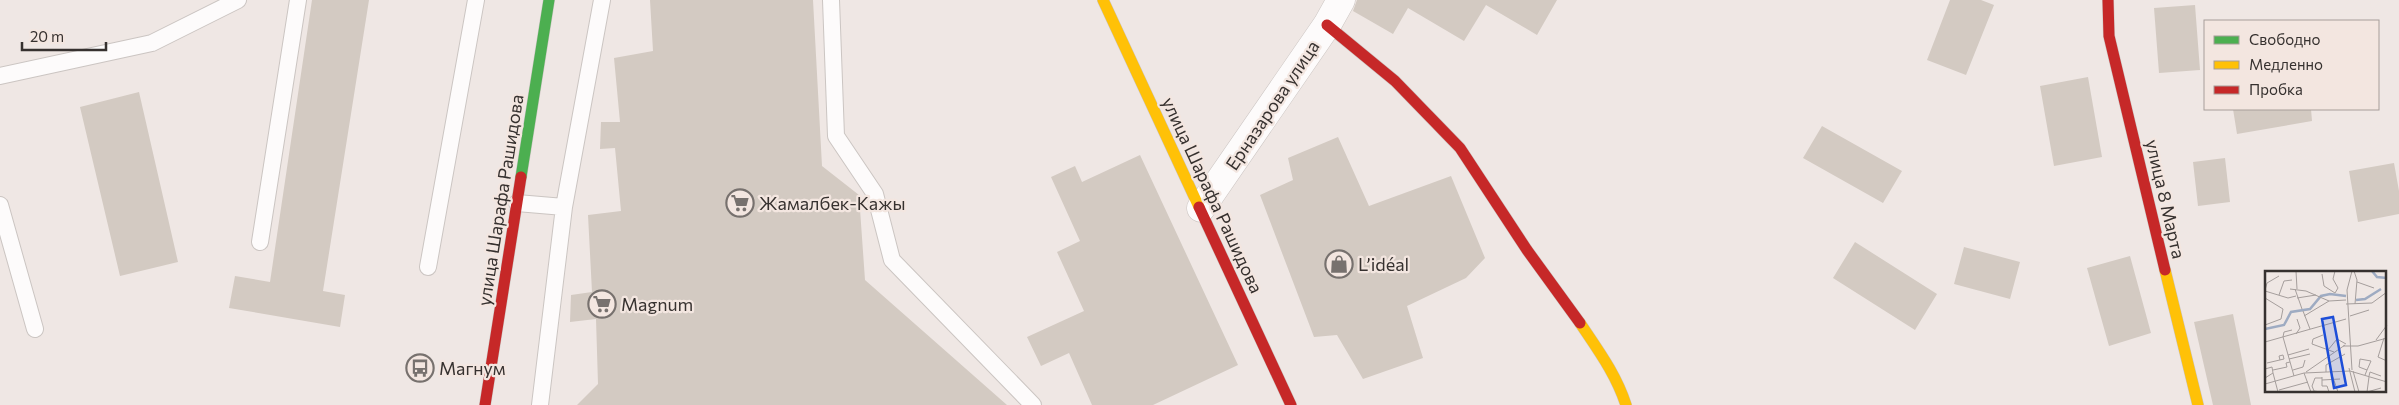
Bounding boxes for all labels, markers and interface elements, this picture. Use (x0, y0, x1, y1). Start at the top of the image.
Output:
scale bar (22, 20, 106, 52)
legend (2204, 20, 2379, 110)
text: 20 m (30, 27, 64, 45)
text: Свободно (2249, 30, 2320, 48)
street label: Ерназарова улица (1220, 36, 1324, 174)
text: Медленно (2249, 55, 2323, 73)
text: Пробка (2249, 80, 2303, 98)
street label: улица Шарафа Рашидова (472, 93, 528, 307)
street label: улица Шарафа Рашидова (1158, 93, 1268, 297)
street label: улица 8 Марта (2142, 137, 2190, 261)
supermarket icon: Жамалбек-Кажы (725, 188, 755, 218)
place label: Жамалбек-Кажы (759, 192, 905, 214)
shop icon: L’idéal (1324, 249, 1354, 279)
place label: L’idéal (1358, 253, 1409, 275)
inset map (2265, 271, 2386, 392)
supermarket icon: Magnum (587, 289, 617, 319)
place label: Magnum (621, 293, 693, 315)
bus stop icon: Магнум (405, 353, 435, 383)
place label: Магнум (439, 357, 506, 379)

